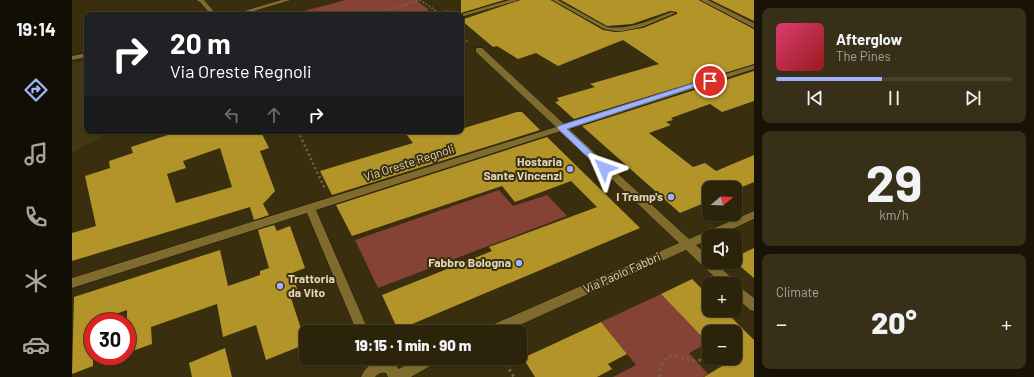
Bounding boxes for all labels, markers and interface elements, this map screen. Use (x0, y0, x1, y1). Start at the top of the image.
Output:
text: 19:14 (16, 18, 56, 40)
text: 20 m (170, 26, 231, 60)
icon: right (104, 28, 156, 80)
text: Afterglow (836, 30, 902, 48)
text: The Pines (836, 48, 891, 64)
text: Via Oreste Regnoli (170, 60, 312, 82)
pin (693, 64, 727, 98)
icon: arrive (699, 70, 721, 92)
icon: directions (22, 76, 50, 104)
icon: previous (804, 87, 826, 109)
icon: pause (883, 87, 905, 109)
icon: next (962, 87, 984, 109)
icon: left (221, 104, 243, 126)
icon: ahead (263, 104, 285, 126)
icon: right (305, 104, 327, 126)
icon: music (22, 140, 50, 168)
street label: Via Oreste Regnoli (362, 141, 456, 183)
position arrow (583, 147, 625, 189)
text: 29 (866, 150, 922, 212)
place label: Hostaria Sante Vincenzi (483, 154, 562, 182)
marker: Hostaria Sante Vincenzi (565, 164, 575, 174)
north arrow (702, 181, 742, 221)
map controls (702, 181, 742, 365)
place label: I Tramp's (616, 189, 663, 203)
marker: I Tramp's (666, 192, 676, 202)
icon: phone (22, 203, 50, 231)
text: km/h (879, 207, 909, 223)
button: sound (702, 229, 742, 269)
street label: Via Paolo Fabbri (581, 249, 662, 295)
place label: Fabbro Bologna (428, 255, 511, 269)
marker: Fabbro Bologna (514, 258, 524, 268)
icon: climate (22, 267, 50, 295)
place label: Trattoria da Vito (288, 271, 335, 299)
button: + (702, 277, 742, 317)
marker: Trattoria da Vito (275, 281, 285, 291)
text: Climate (776, 284, 819, 300)
text: 20° (871, 304, 917, 340)
text: − (776, 310, 787, 336)
text: + (1001, 310, 1012, 336)
speed limit sign: 30 (84, 313, 136, 365)
button: − (702, 325, 742, 365)
icon: car (22, 331, 50, 359)
text: 19:15 · 1 min · 90 m (355, 336, 471, 354)

